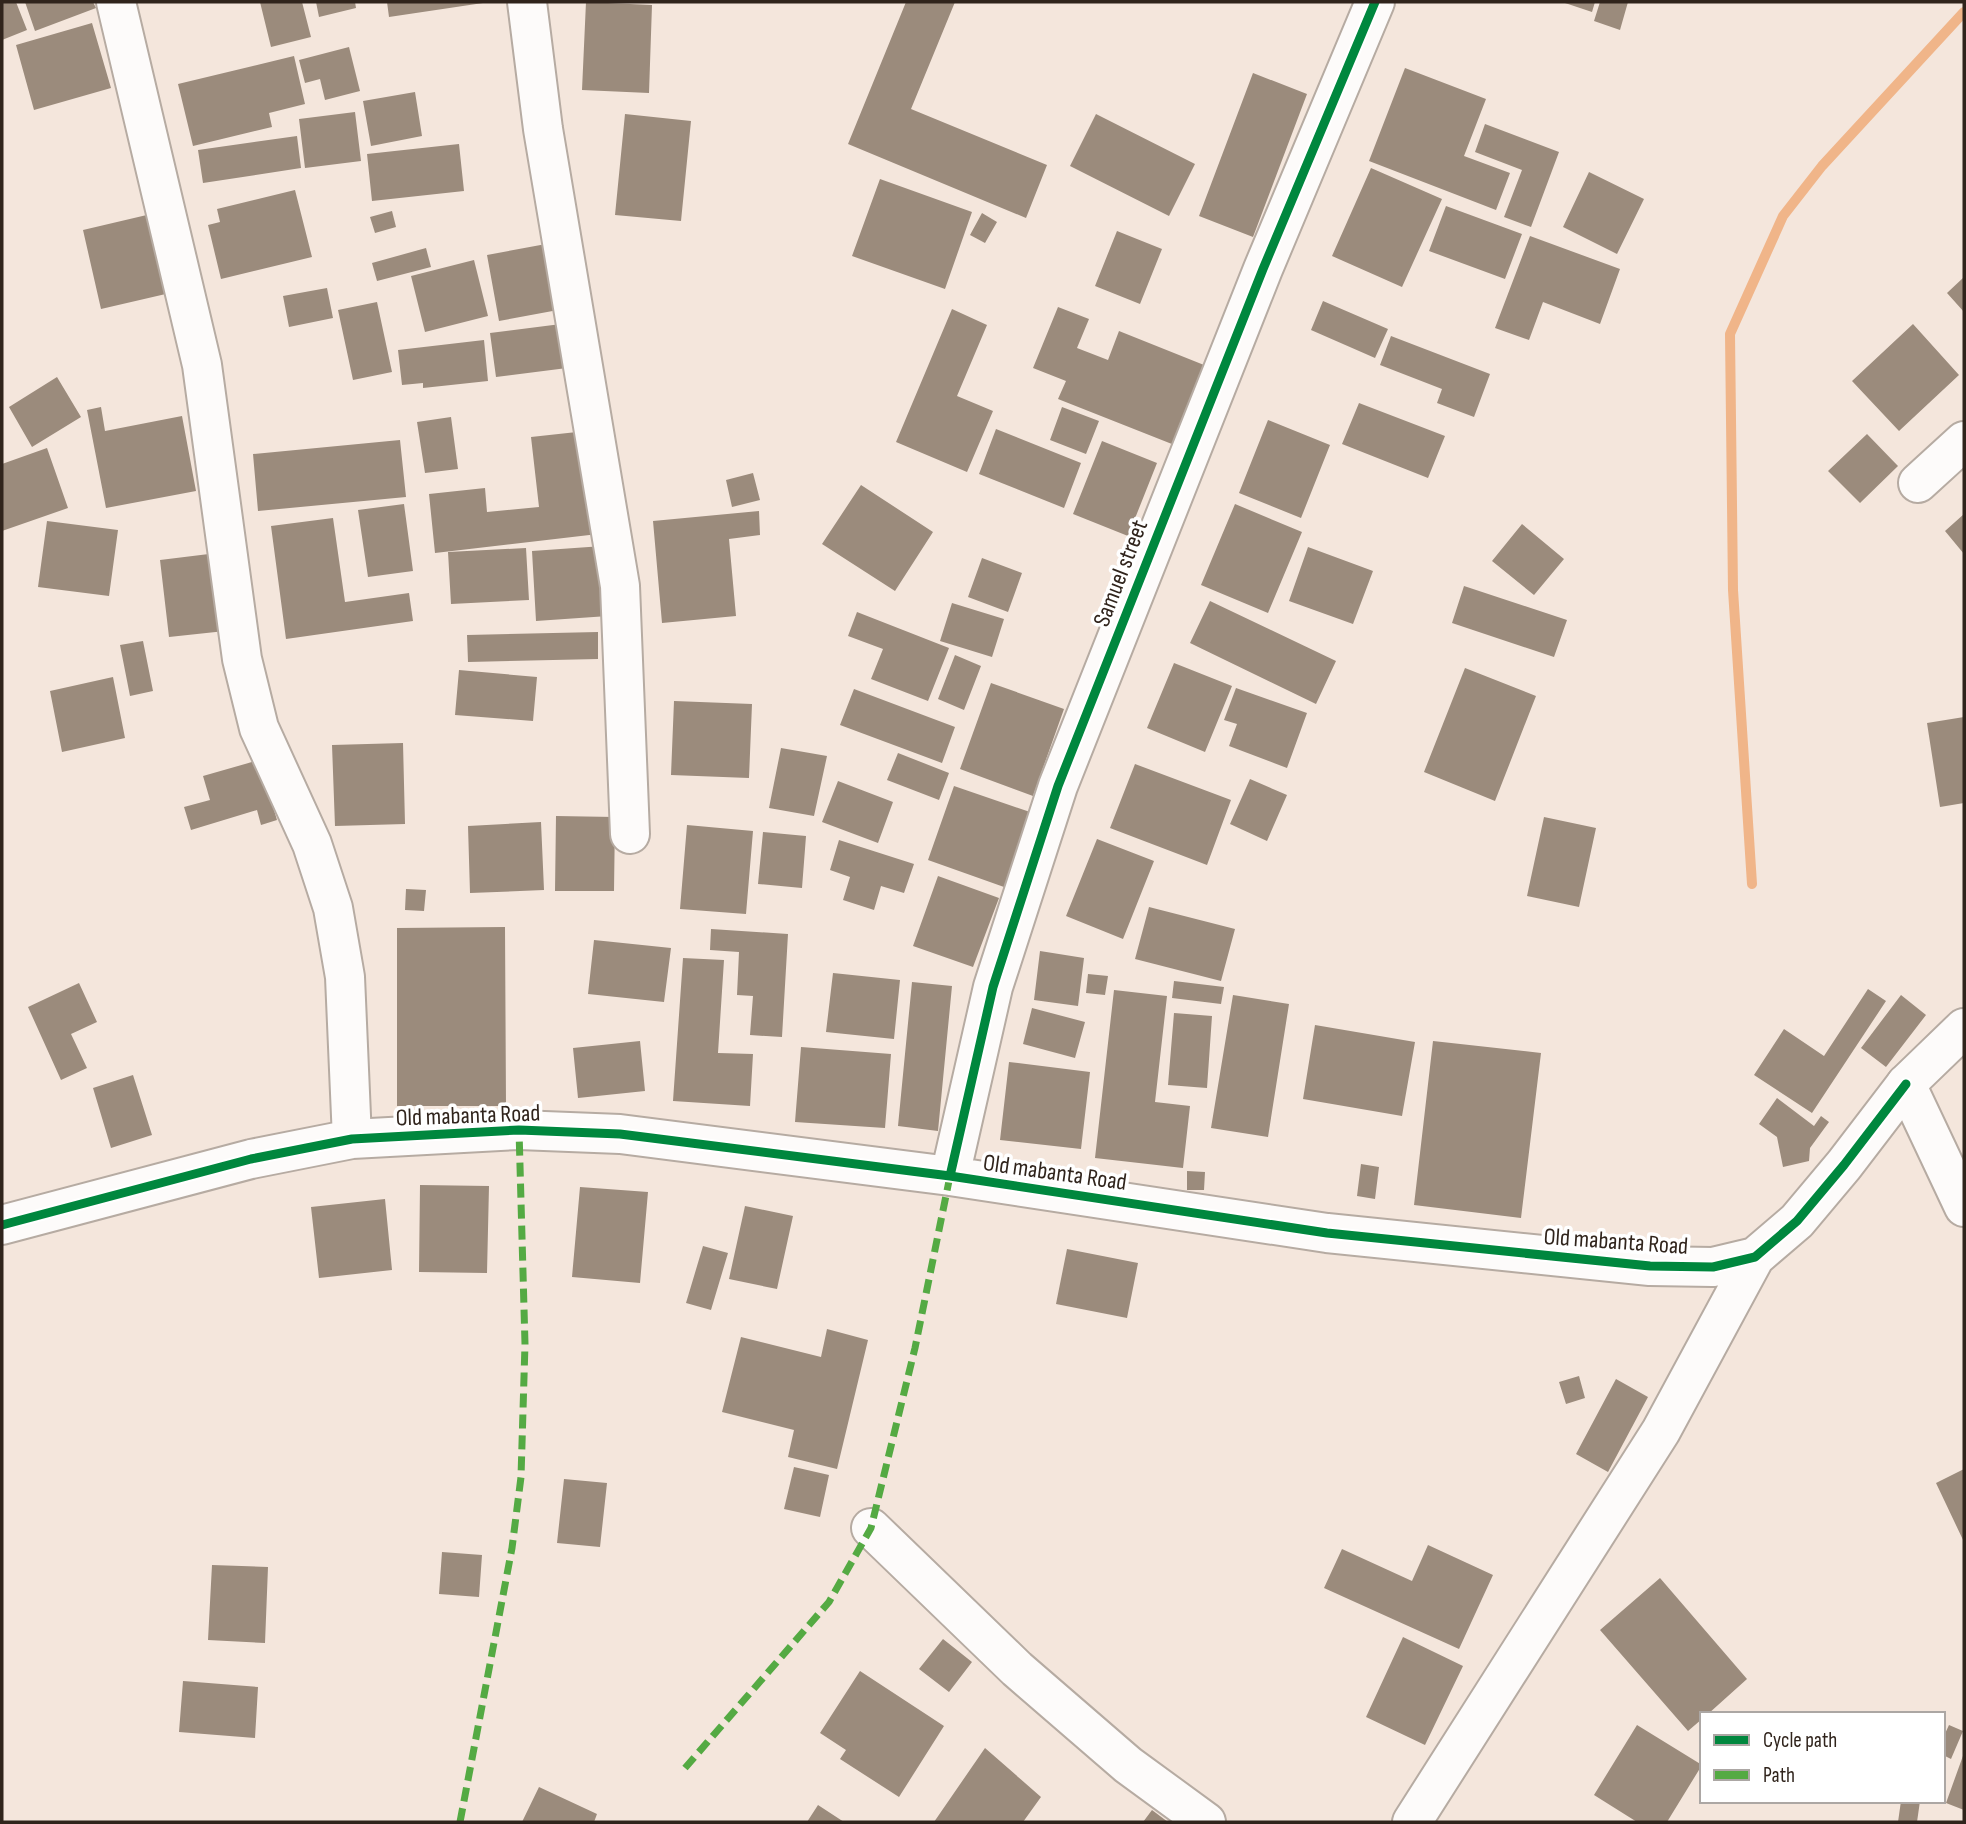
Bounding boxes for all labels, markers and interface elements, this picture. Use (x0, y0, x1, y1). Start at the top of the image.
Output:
street label: Samuel street (1087, 516, 1154, 631)
street label: Old mabanta Road (395, 1098, 541, 1133)
street label: Old mabanta Road (981, 1148, 1129, 1197)
street label: Old mabanta Road (1543, 1222, 1689, 1261)
legend (1700, 1712, 1945, 1803)
text: Cycle path (1763, 1728, 1837, 1753)
text: Path (1763, 1763, 1795, 1788)

